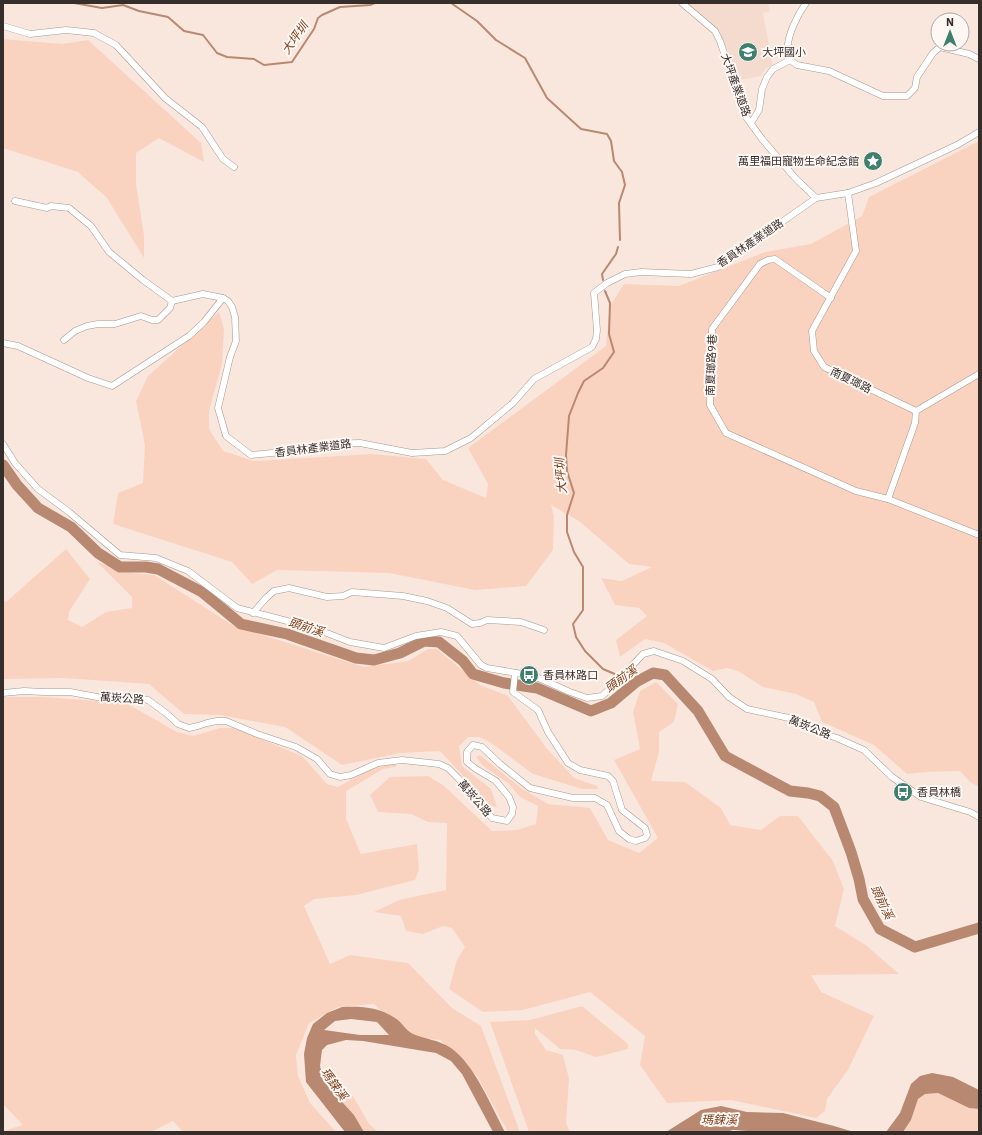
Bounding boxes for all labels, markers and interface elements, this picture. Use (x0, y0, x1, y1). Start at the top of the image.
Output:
north arrow (930, 12, 970, 52)
text: N (946, 15, 954, 29)
water label: 大坪圳 (278, 17, 312, 57)
school or university icon: 大坪國小 (737, 41, 759, 63)
place label: 大坪國小 (762, 45, 806, 59)
street label: 大坪產業道路 (718, 52, 754, 118)
place icon: 萬里福田寵物生命紀念館 (862, 150, 884, 172)
place label: 萬里福田寵物生命紀念館 (738, 154, 859, 168)
street label: 香員林產業道路 (714, 216, 786, 270)
street label: 南夏瑯路9巷 (703, 334, 719, 396)
street label: 南夏瑯路 (828, 364, 874, 396)
street label: 香員林產業道路 (274, 436, 352, 460)
water label: 大坪圳 (551, 455, 570, 495)
water label: 頭前溪 (287, 614, 327, 640)
water label: 頭前溪 (602, 661, 641, 695)
bus stop icon: 香員林路口 (518, 664, 540, 686)
place label: 香員林路口 (543, 668, 598, 682)
street label: 萬崁公路 (100, 689, 144, 707)
street label: 萬崁公路 (787, 712, 833, 742)
street label: 萬崁公路 (455, 777, 495, 819)
bus stop icon: 香員林橋 (892, 781, 914, 803)
place label: 香員林橋 (917, 785, 961, 799)
water label: 頭前溪 (868, 882, 898, 923)
water label: 瑪鋉溪 (318, 1065, 352, 1104)
water label: 瑪鋉溪 (701, 1112, 739, 1127)

